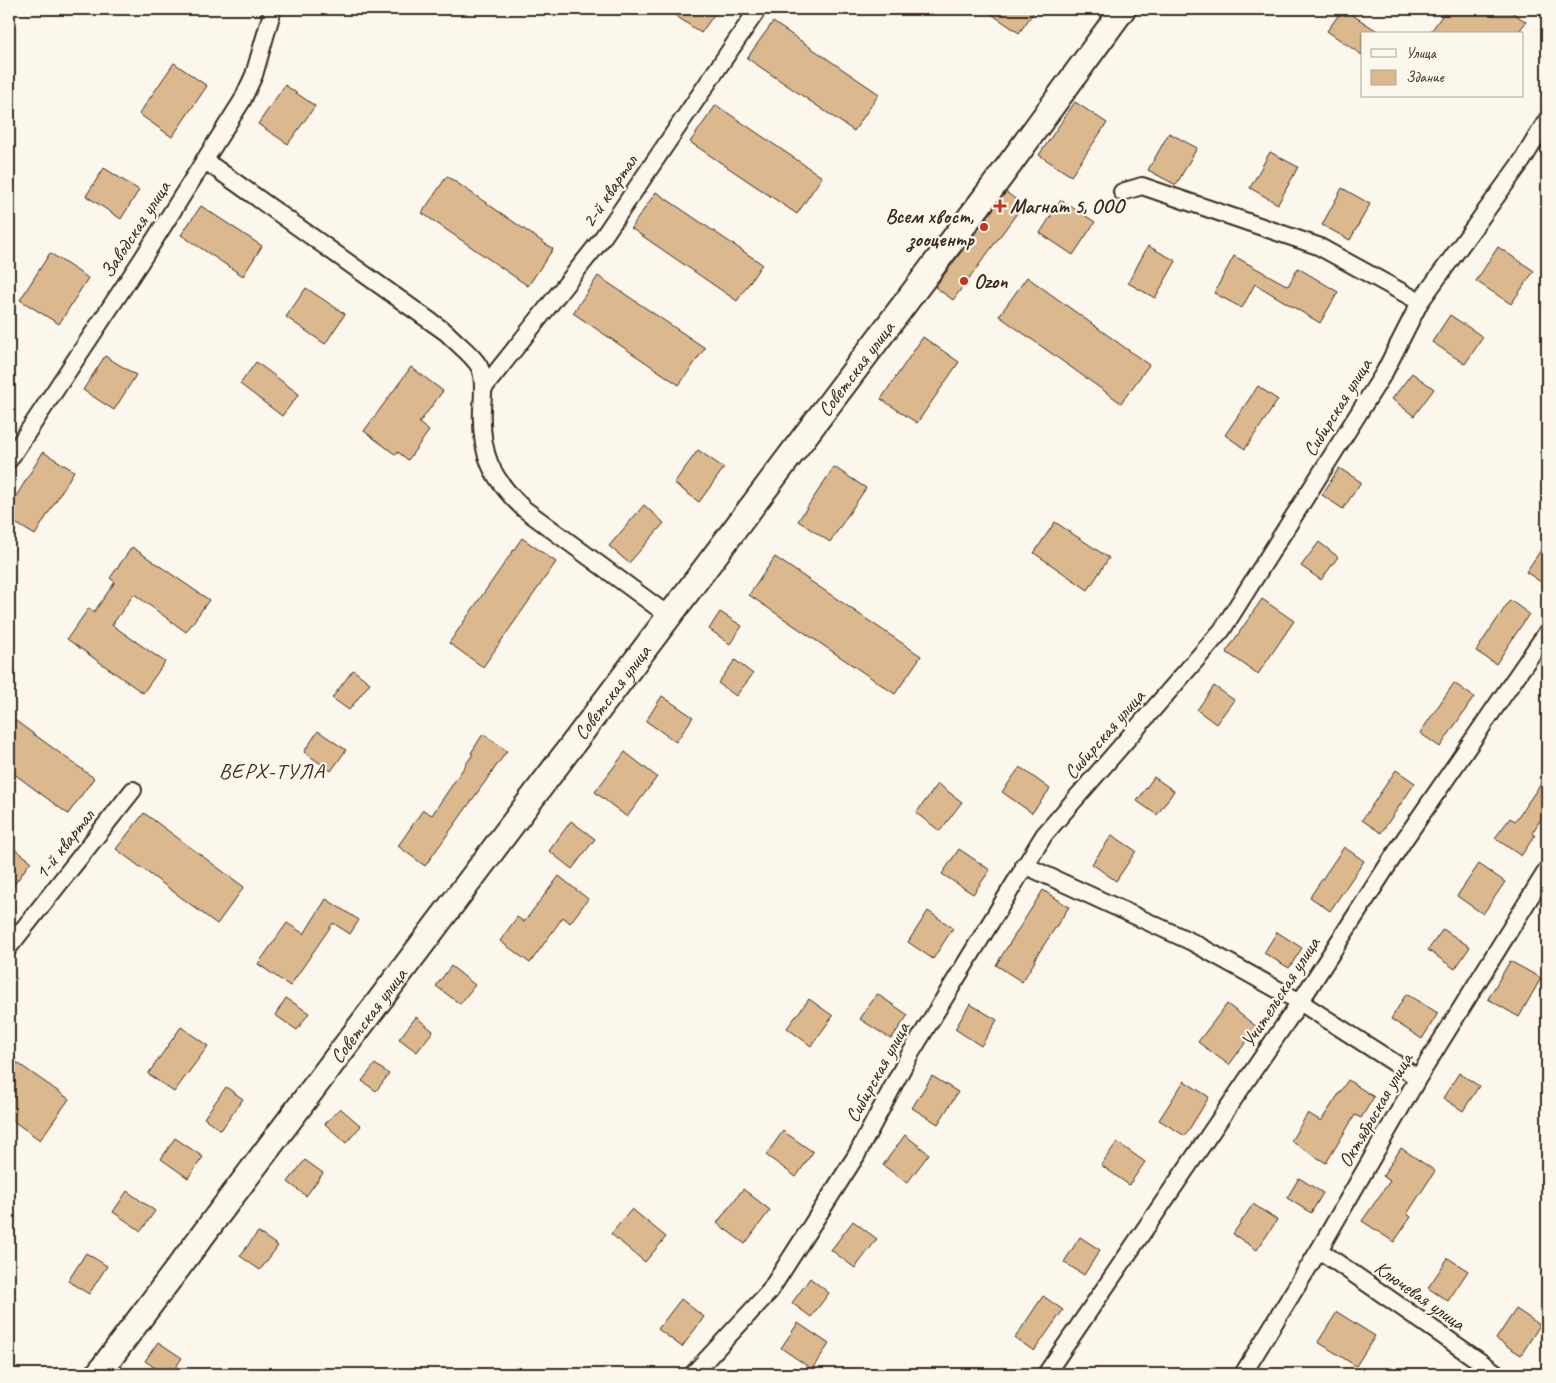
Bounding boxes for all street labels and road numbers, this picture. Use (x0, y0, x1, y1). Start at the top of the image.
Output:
street label: 2-й квартал (576, 148, 644, 232)
street label: Заводская улица (95, 175, 177, 283)
street label: Советская улица (812, 315, 901, 422)
street label: Сибирская улица (1297, 353, 1378, 461)
street label: Советская улица (568, 639, 657, 745)
street label: Сибирская улица (1059, 683, 1151, 784)
street label: 1-й квартал (29, 803, 101, 884)
street label: Учительская улица (1235, 931, 1326, 1052)
street label: Советская улица (325, 962, 413, 1068)
street label: Сибирская улица (840, 1017, 916, 1127)
street label: Октябрьская улица (1333, 1047, 1419, 1172)
street label: Ключевая улица (1369, 1255, 1471, 1337)

